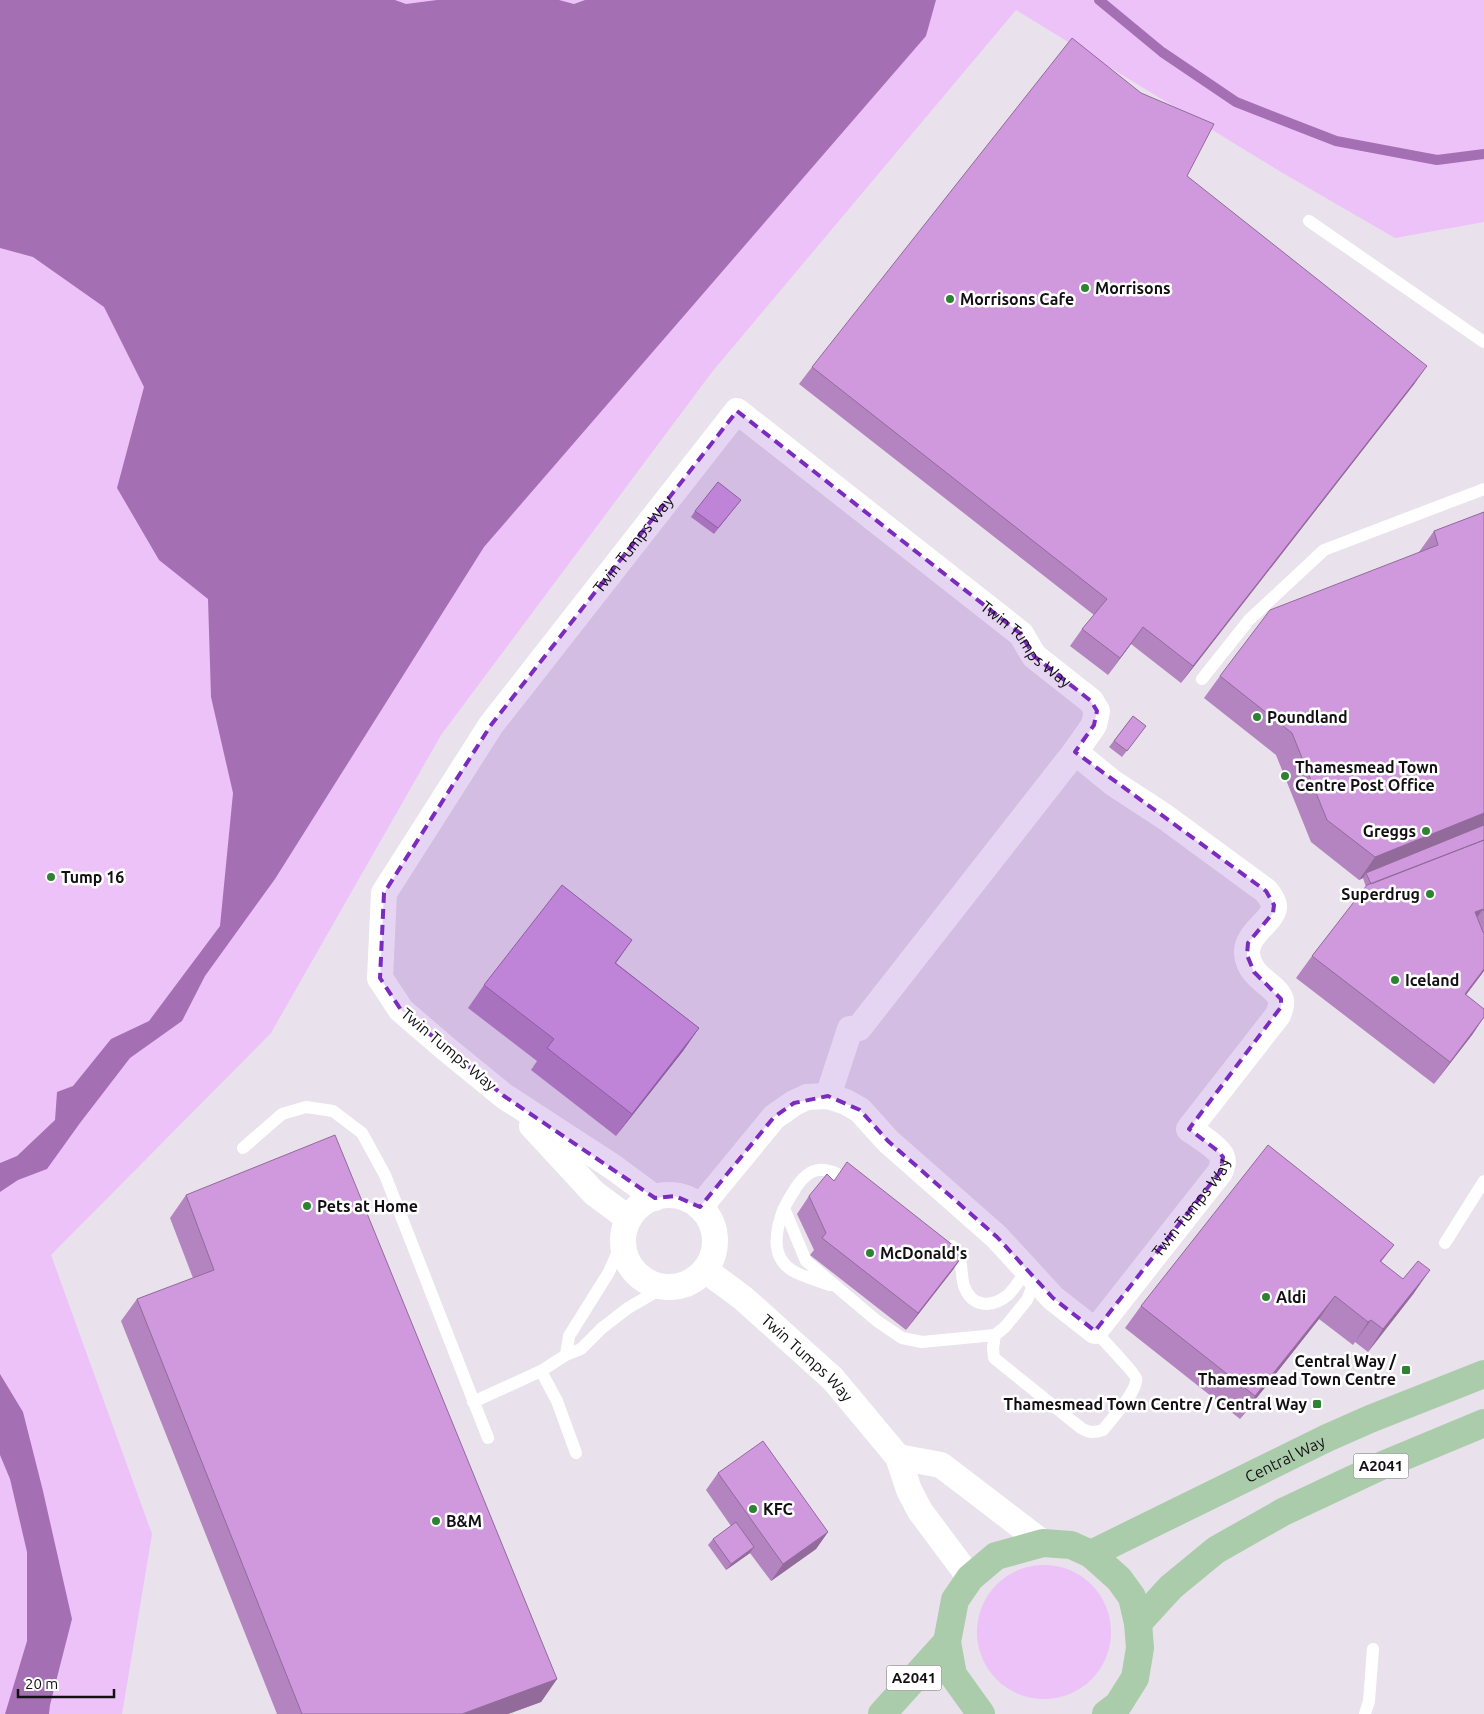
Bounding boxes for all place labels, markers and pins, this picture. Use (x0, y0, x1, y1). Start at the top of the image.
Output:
place label: Morrisons (1095, 279, 1171, 297)
marker: Morrisons (1079, 282, 1091, 294)
place label: Morrisons Cafe (960, 290, 1074, 308)
marker: Morrisons Cafe (944, 293, 956, 305)
place label: Poundland (1267, 708, 1348, 726)
marker: Poundland (1251, 711, 1263, 723)
place label: Thamesmead Town Centre Post Office (1295, 758, 1438, 794)
marker: Thamesmead Town Centre Post Office (1279, 770, 1291, 782)
place label: Greggs (1363, 822, 1416, 840)
marker: Greggs (1420, 825, 1432, 837)
place label: Tump 16 (61, 868, 124, 886)
marker: Tump 16 (45, 871, 57, 883)
place label: Superdrug (1341, 885, 1420, 903)
marker: Superdrug (1424, 888, 1436, 900)
place label: Iceland (1405, 971, 1459, 989)
marker: Iceland (1389, 974, 1401, 986)
place label: Pets at Home (317, 1197, 418, 1215)
marker: Pets at Home (301, 1200, 313, 1212)
place label: McDonald's (880, 1244, 967, 1262)
marker: McDonald's (864, 1247, 876, 1259)
place label: Aldi (1276, 1288, 1306, 1306)
marker: Aldi (1260, 1291, 1272, 1303)
place label: Central Way / Thamesmead Town Centre (1198, 1352, 1397, 1388)
marker: Central Way / Thamesmead Town Centre (1400, 1364, 1412, 1376)
place label: Thamesmead Town Centre / Central Way (1004, 1395, 1308, 1413)
marker: Thamesmead Town Centre / Central Way (1311, 1398, 1323, 1410)
place label: KFC (763, 1500, 793, 1518)
marker: KFC (747, 1503, 759, 1515)
place label: B&M (446, 1512, 482, 1530)
marker: B&M (430, 1515, 442, 1527)

